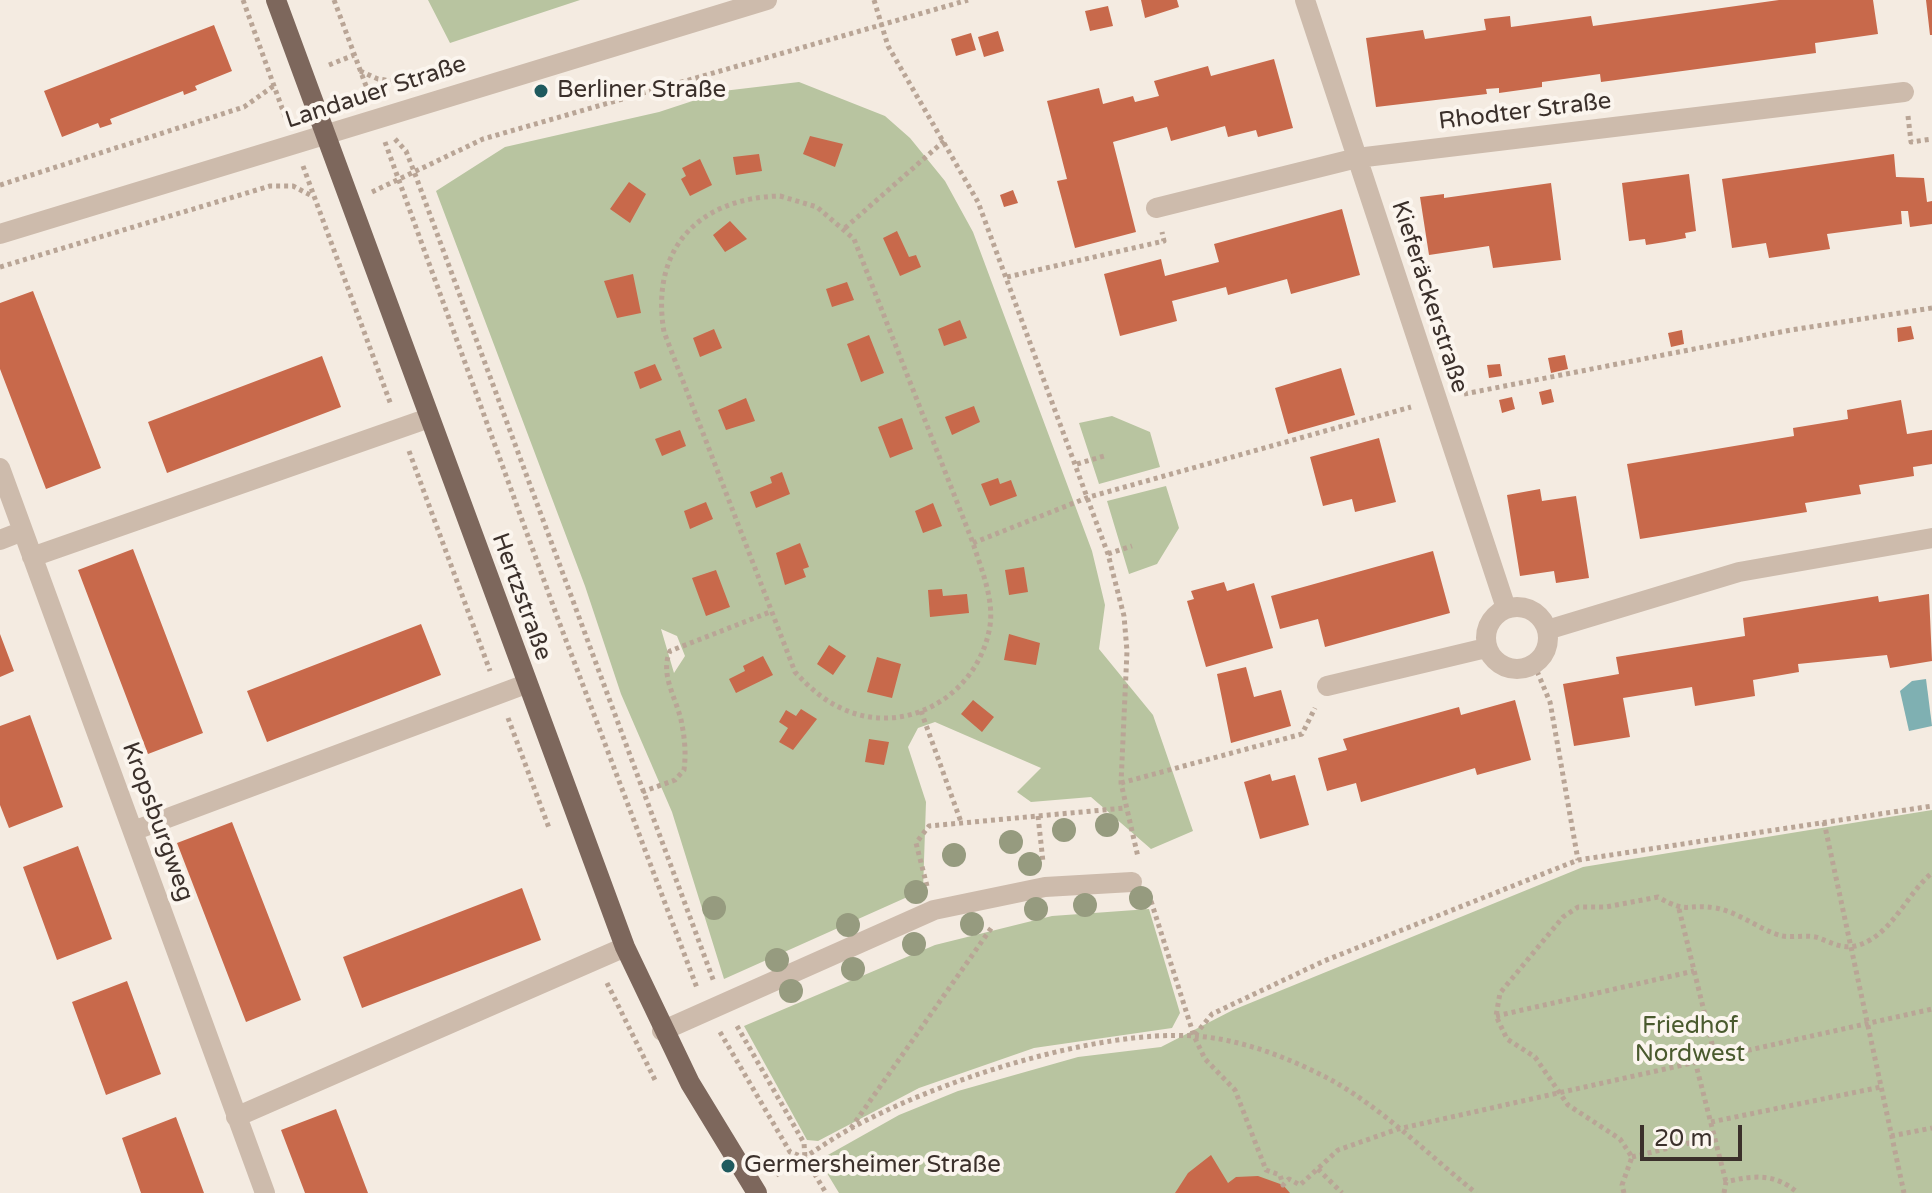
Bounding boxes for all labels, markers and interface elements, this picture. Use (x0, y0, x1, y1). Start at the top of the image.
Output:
street label: Landauer Straße (282, 50, 470, 136)
place label: Berliner Straße (557, 77, 726, 105)
marker: Berliner Straße (532, 82, 550, 100)
street label: Rhodter Straße (1437, 87, 1613, 137)
street label: Kieferäckerstraße (1384, 197, 1474, 397)
street label: Hertzstraße (485, 530, 557, 664)
street label: Kropsburgweg (115, 738, 199, 906)
park label: Friedhof Nordwest (1635, 1013, 1745, 1069)
scale bar (1644, 1109, 1746, 1159)
text: 20 m (1654, 1124, 1712, 1153)
place label: Germersheimer Straße (744, 1152, 1001, 1180)
marker: Germersheimer Straße (719, 1157, 737, 1175)

